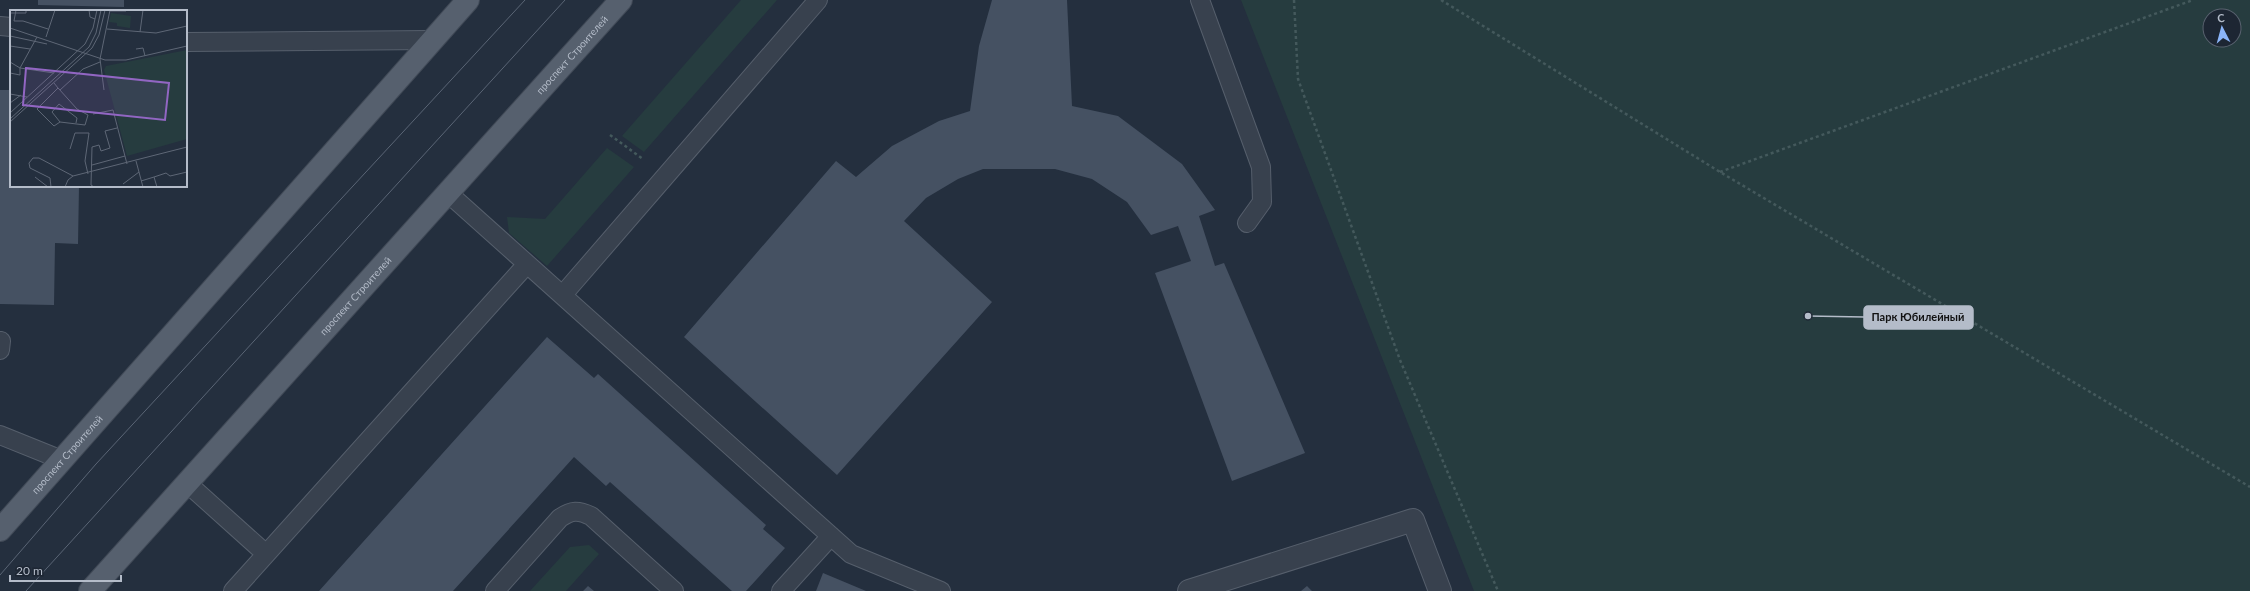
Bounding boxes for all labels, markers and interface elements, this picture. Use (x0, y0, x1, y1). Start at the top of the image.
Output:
north arrow (2202, 8, 2242, 48)
inset map (10, 10, 187, 187)
text: С (2217, 11, 2226, 24)
street label: проспект Строителей (534, 13, 610, 96)
street label: проспект Строителей (317, 254, 394, 337)
callout: Парк Юбилейный (1864, 306, 1973, 329)
text: Парк Юбилейный (1872, 310, 1964, 323)
street label: проспект Строителей (29, 412, 105, 496)
scale bar (10, 557, 121, 583)
text: 20 m (16, 563, 43, 578)

